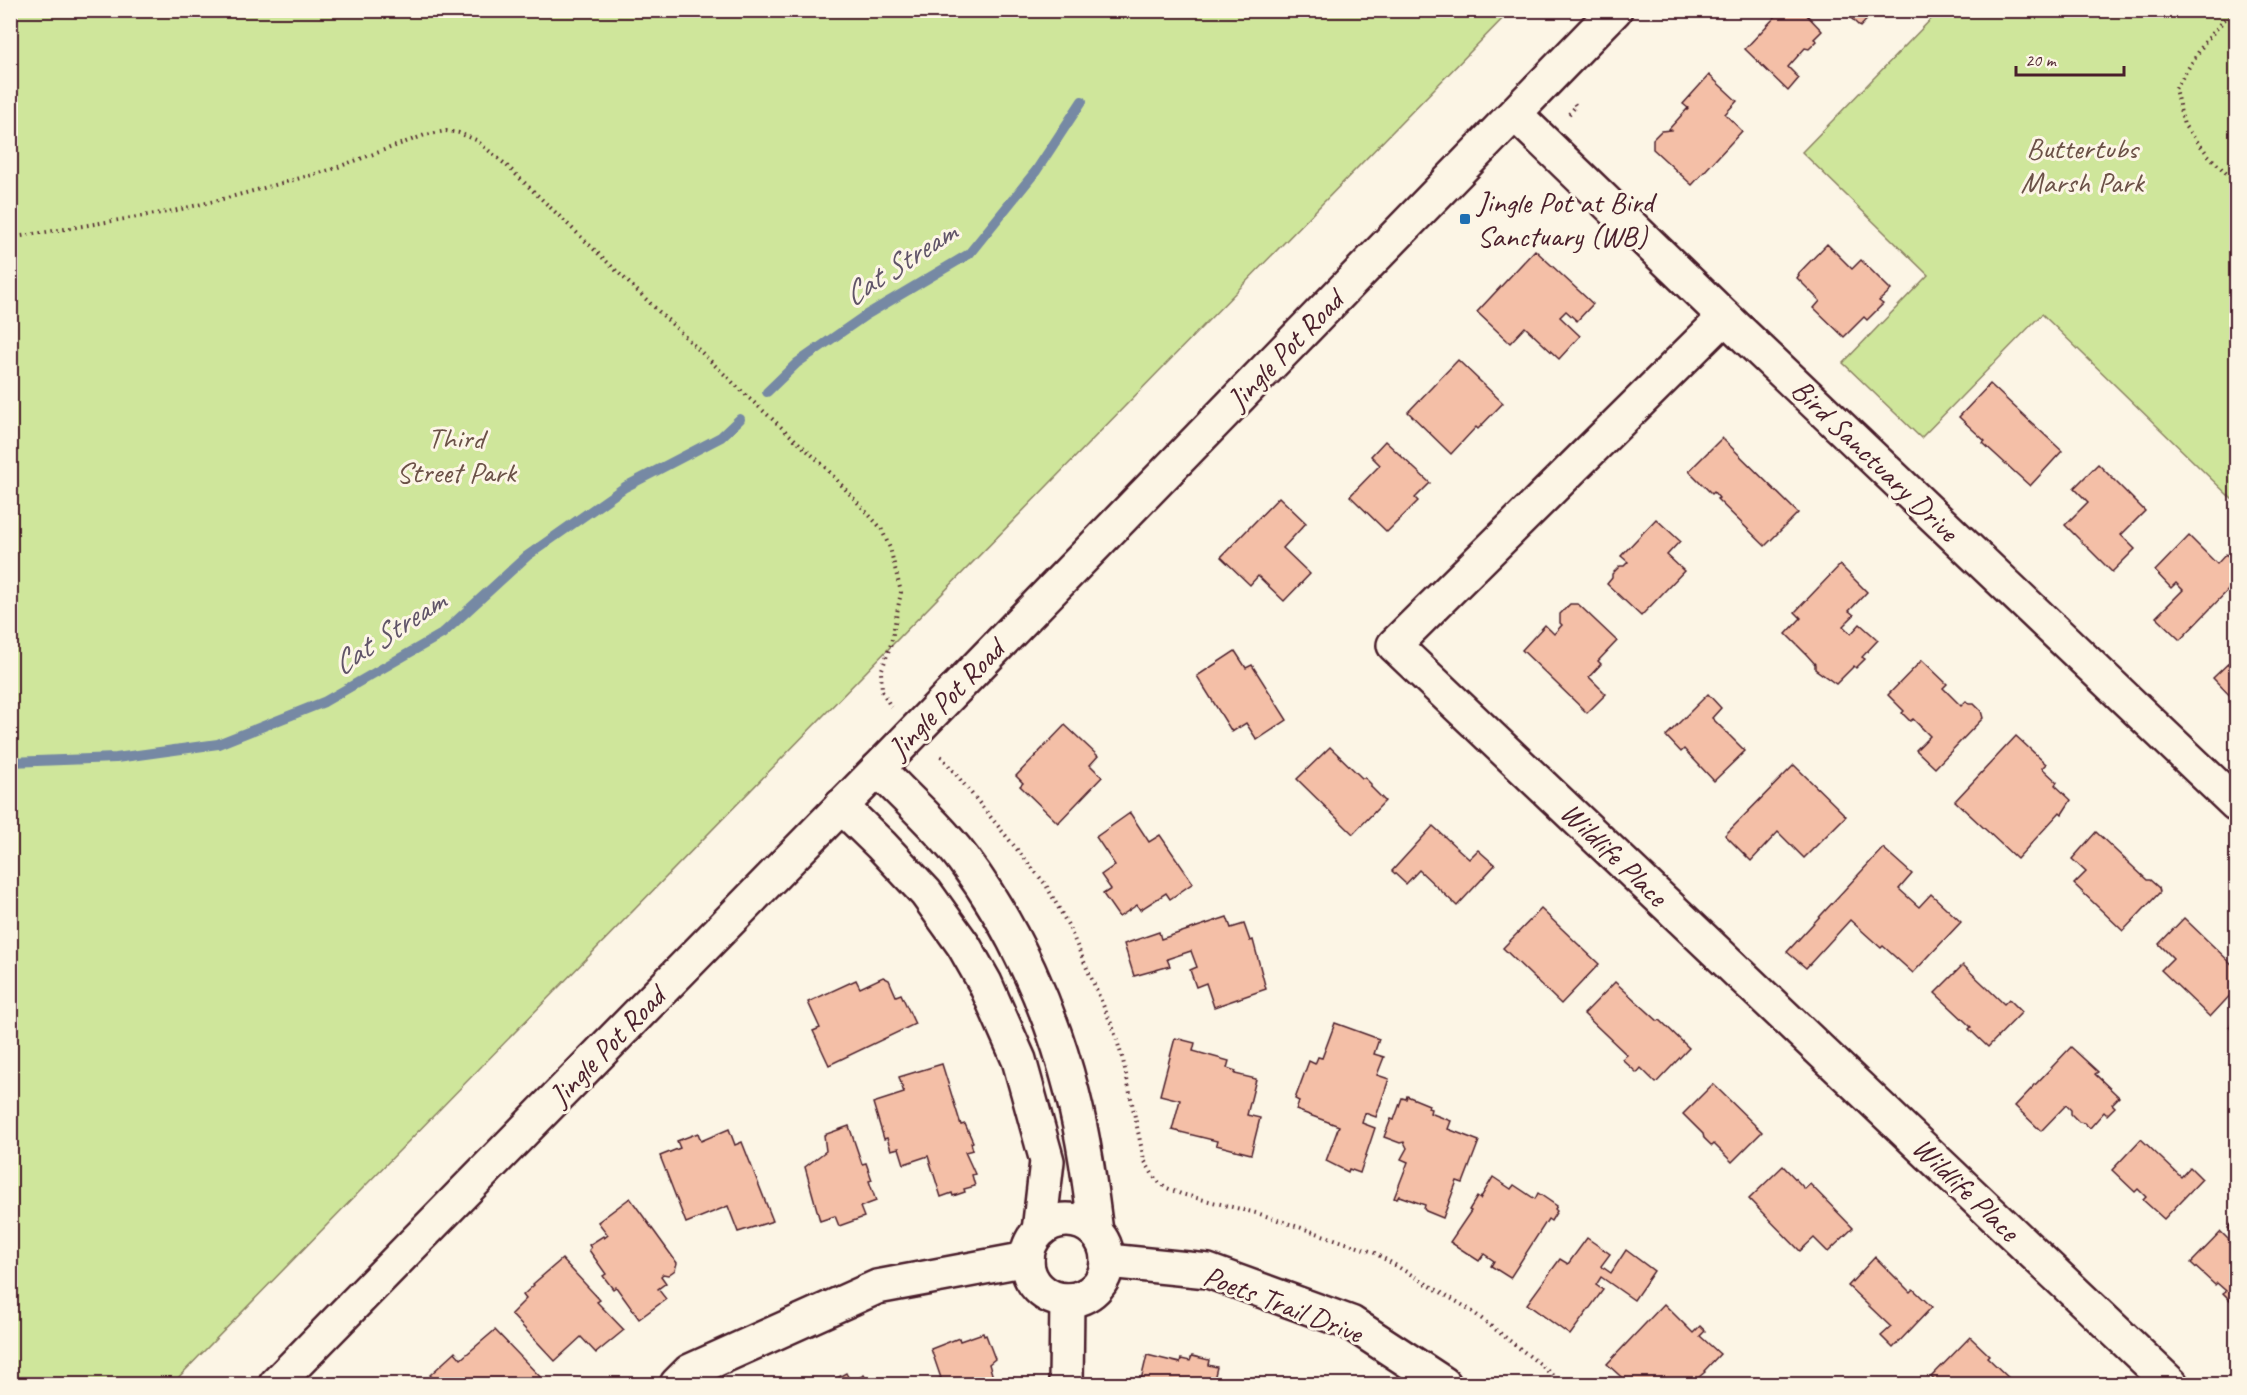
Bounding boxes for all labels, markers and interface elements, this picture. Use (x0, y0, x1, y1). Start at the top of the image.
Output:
scale bar (2016, 39, 2124, 77)
text: 20 m (2025, 49, 2058, 71)
park label: Buttertubs Marsh Park (2021, 129, 2145, 201)
place label: Jingle Pot at Bird Sanctuary (WB) (1475, 183, 1657, 255)
water label: Cat Stream (835, 210, 966, 315)
marker: Jingle Pot at Bird Sanctuary (WB) (1458, 212, 1472, 226)
street label: Jingle Pot Road (1217, 279, 1354, 419)
street label: Bird Sanctuary Drive (1783, 371, 1968, 551)
park label: Third Street Park (396, 419, 518, 491)
water label: Cat Stream (324, 579, 455, 684)
street label: Jingle Pot Road (878, 628, 1015, 768)
street label: Wildlife Place (1552, 794, 1677, 916)
street label: Jingle Pot Road (539, 975, 676, 1115)
street label: Wildlife Place (1904, 1129, 2029, 1251)
street label: Poets Trail Drive (1198, 1256, 1370, 1352)

